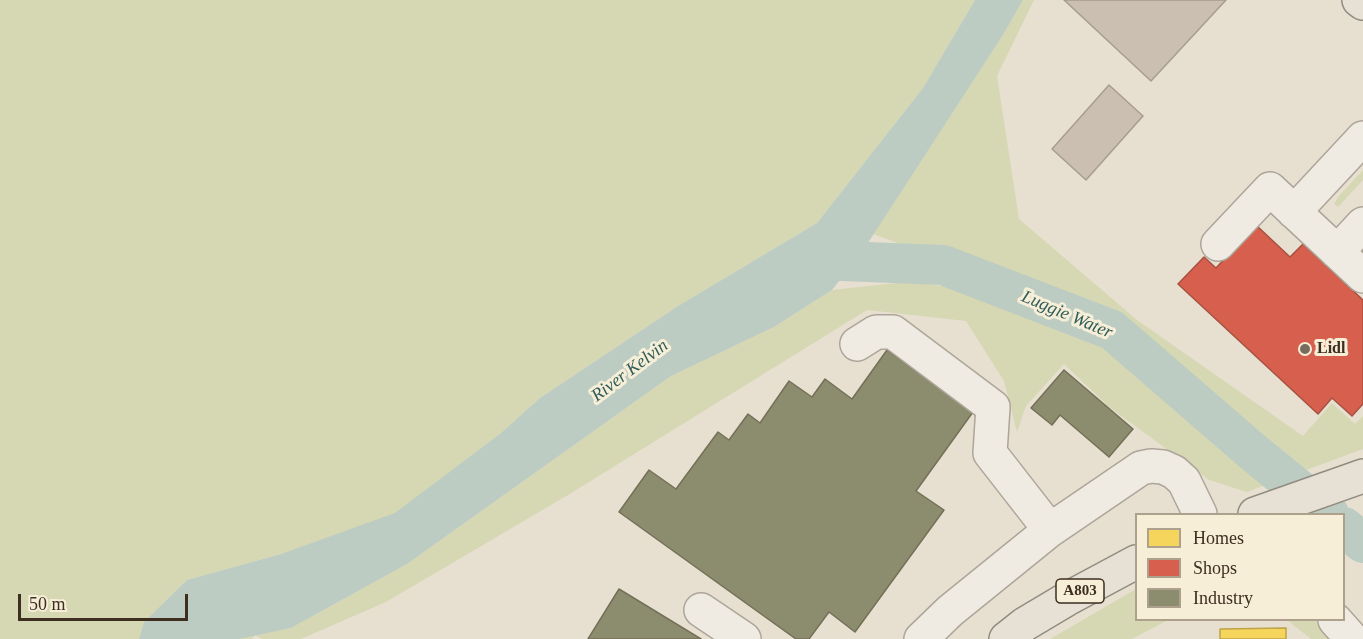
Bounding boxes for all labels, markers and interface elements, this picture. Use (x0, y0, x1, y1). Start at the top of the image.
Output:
water label: Luggie Water (1018, 286, 1116, 344)
water label: River Kelvin (587, 335, 673, 407)
place label: Lidl (1317, 339, 1345, 359)
marker: Lidl (1298, 342, 1312, 356)
legend (1135, 513, 1345, 621)
text: Homes (1193, 528, 1244, 548)
text: Shops (1193, 558, 1237, 578)
road number: A803 (1056, 579, 1104, 603)
scale bar (21, 582, 190, 620)
text: Industry (1193, 588, 1253, 608)
text: 50 m (29, 594, 66, 614)

